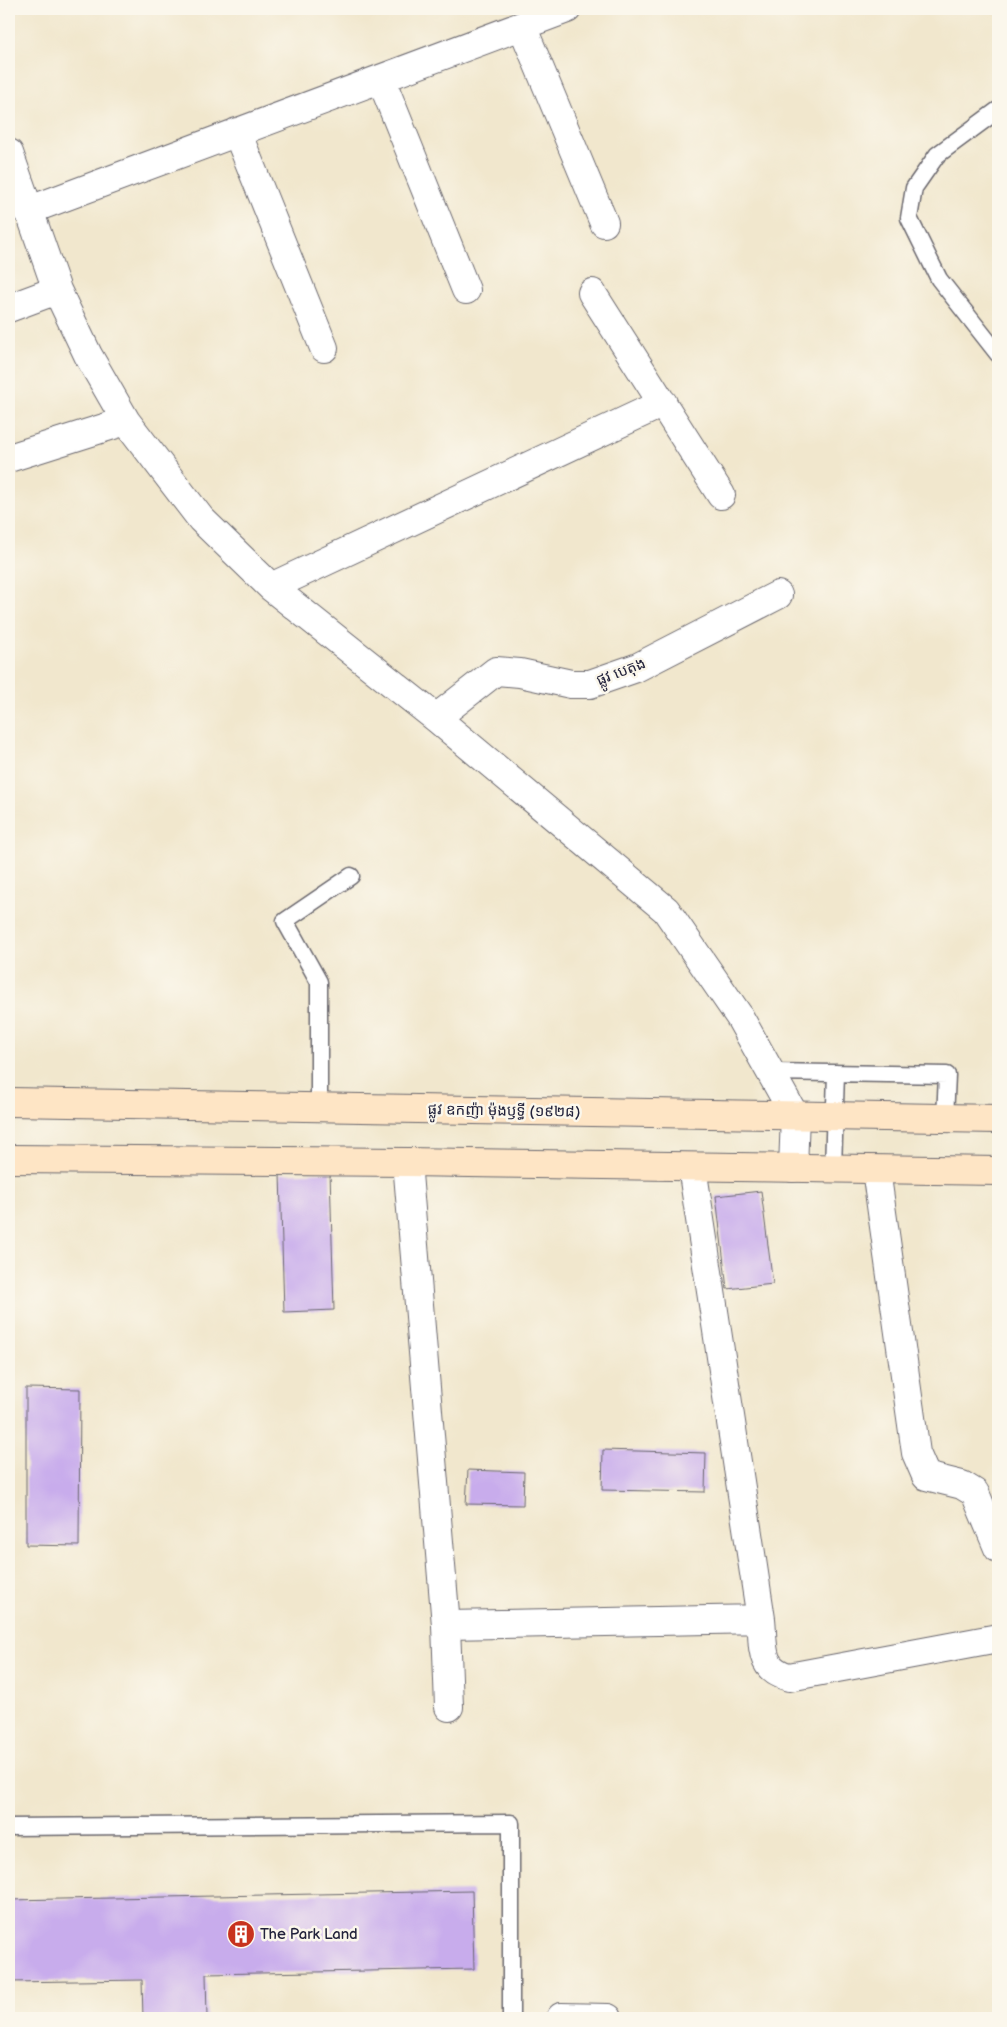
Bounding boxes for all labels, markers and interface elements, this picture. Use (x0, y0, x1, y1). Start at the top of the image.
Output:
street label: ផ្លូវ បេតុង (594, 654, 650, 693)
street label: ផ្លូវ ឧកញ៉ា ម៉ុងឫទ្ធី (១៩២៨) (427, 1100, 580, 1125)
building icon: The Park Land (226, 1919, 256, 1949)
place label: The Park Land (260, 1925, 358, 1944)

